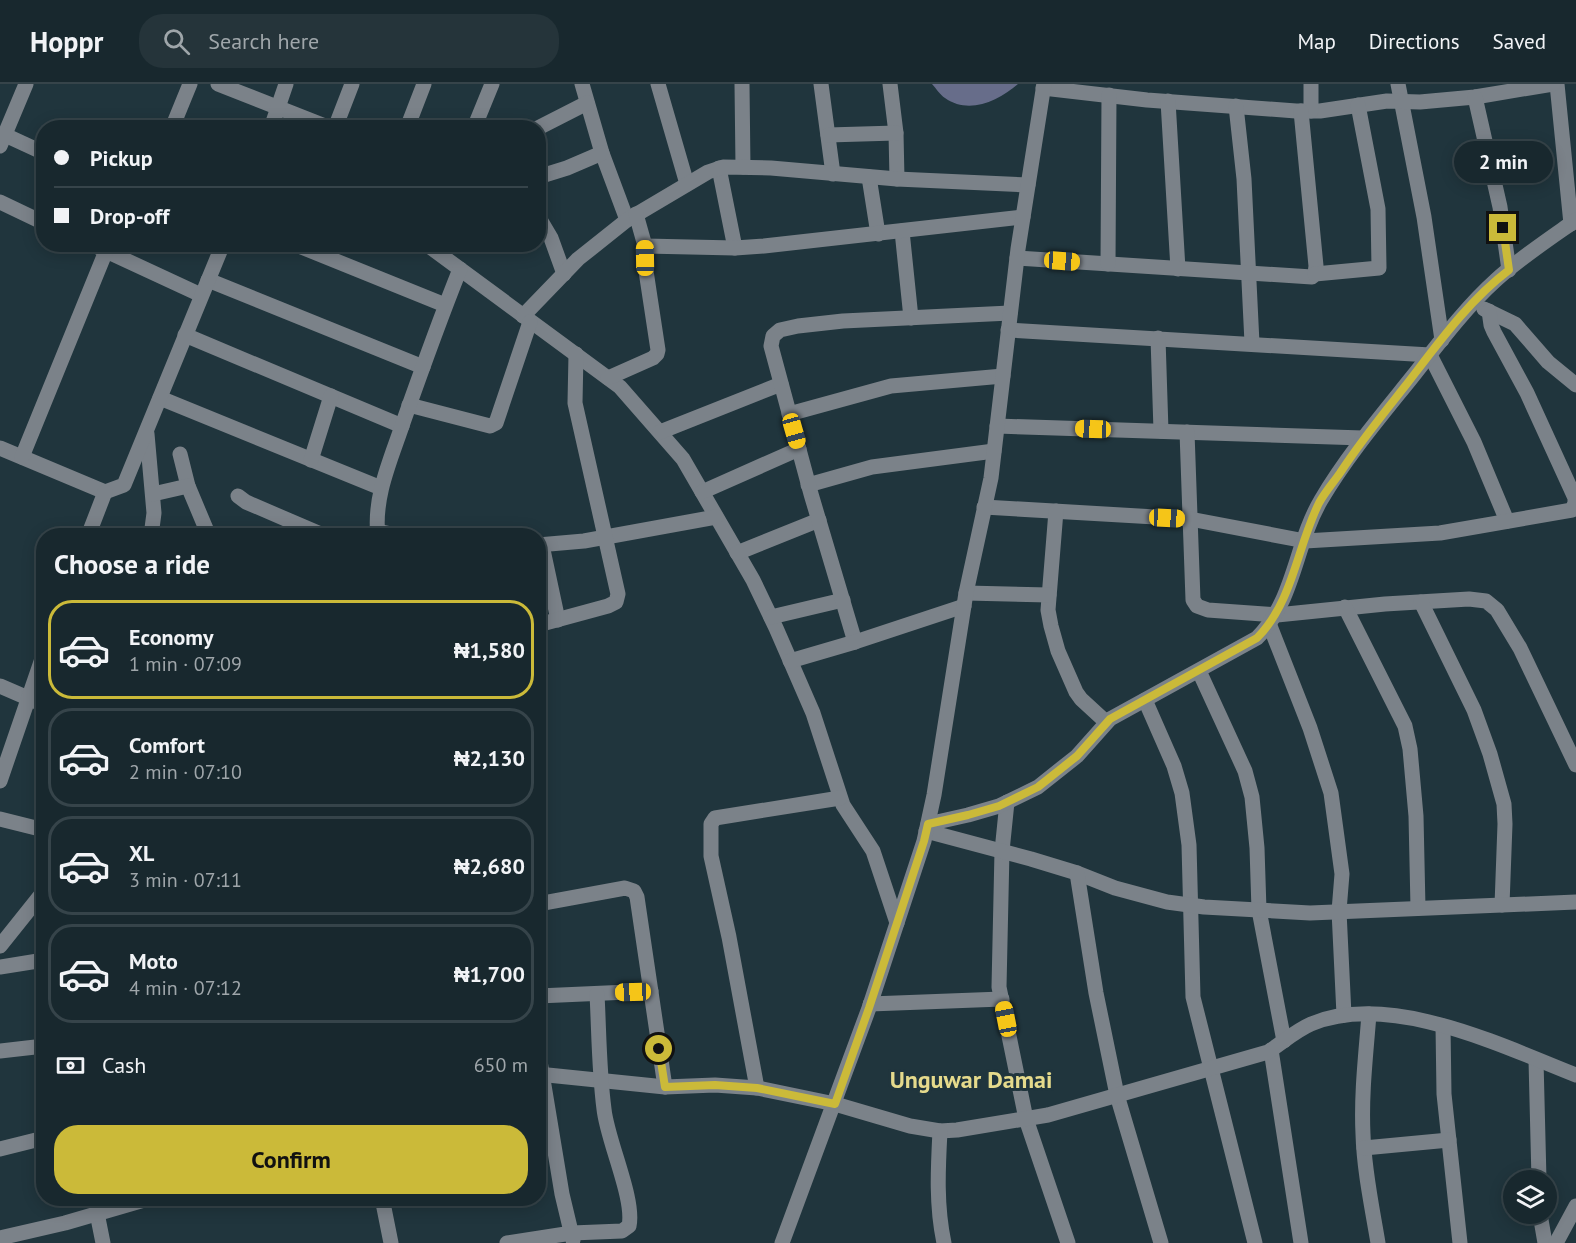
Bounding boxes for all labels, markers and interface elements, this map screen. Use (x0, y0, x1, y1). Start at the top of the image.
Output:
search box (139, 14, 559, 68)
text: Hoppr (30, 23, 103, 60)
icon: search (160, 25, 193, 58)
text: Search here (208, 27, 319, 55)
text: Map (1297, 28, 1336, 55)
text: Directions (1369, 28, 1460, 55)
text: Saved (1493, 28, 1546, 55)
callout: 2 min (1454, 141, 1552, 183)
text: Pickup (90, 144, 153, 172)
text: 2 min (1479, 149, 1528, 175)
text: Drop-off (90, 202, 169, 230)
route end (1489, 214, 1516, 241)
car (636, 240, 654, 276)
car (1043, 251, 1081, 271)
car (780, 411, 808, 451)
car (1075, 419, 1111, 439)
car (1149, 508, 1185, 528)
text: Choose a ride (54, 547, 210, 581)
icon: car (57, 623, 111, 677)
text: Economy (129, 623, 213, 651)
text: ₦1,580 (454, 636, 525, 664)
text: 1 min · 07:09 (129, 651, 242, 677)
icon: car (57, 731, 111, 785)
text: Comfort (129, 731, 205, 759)
text: ₦2,130 (454, 744, 525, 772)
text: 2 min · 07:10 (129, 759, 242, 785)
icon: car (57, 839, 111, 893)
text: XL (129, 839, 154, 867)
text: ₦2,680 (454, 852, 525, 880)
text: 3 min · 07:11 (129, 867, 242, 893)
icon: car (57, 947, 111, 1001)
text: Moto (129, 947, 178, 975)
text: ₦1,700 (454, 960, 525, 988)
text: 4 min · 07:12 (129, 975, 242, 1001)
car (615, 982, 651, 1002)
car (994, 1000, 1018, 1038)
route start (645, 1035, 672, 1062)
icon: cash (54, 1049, 87, 1082)
text: Cash (102, 1051, 146, 1079)
text: 650 m (474, 1052, 528, 1078)
district label: Unguwar Damai (890, 1064, 1052, 1095)
button: Confirm (54, 1125, 528, 1194)
map controls (1503, 1170, 1557, 1224)
button: layers (1503, 1170, 1557, 1224)

